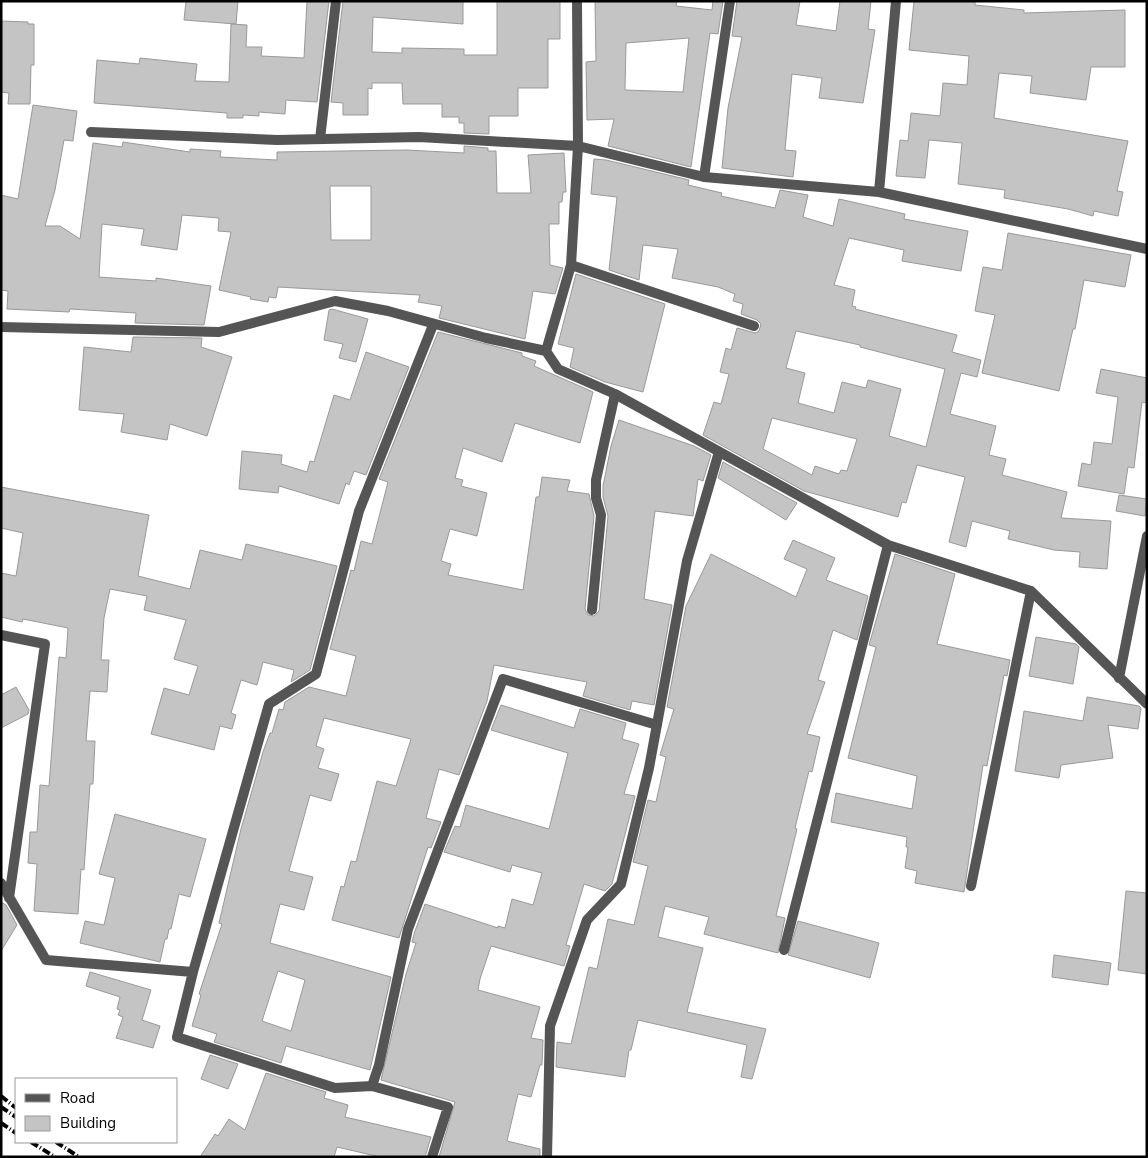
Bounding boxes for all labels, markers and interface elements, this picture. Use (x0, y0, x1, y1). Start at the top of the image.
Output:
legend (15, 1078, 178, 1143)
text: Road (60, 1088, 95, 1108)
text: Building (60, 1113, 116, 1133)

